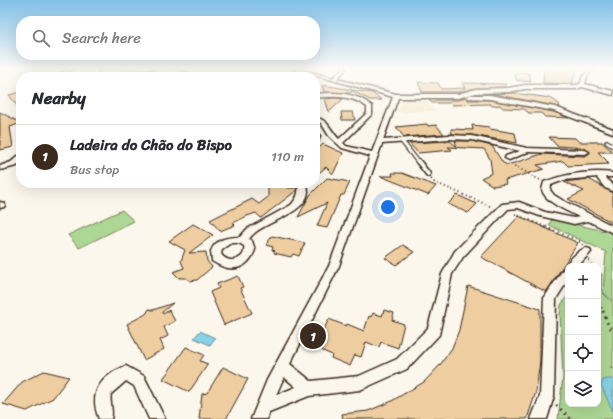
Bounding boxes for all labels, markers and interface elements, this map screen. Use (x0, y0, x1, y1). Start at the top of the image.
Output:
search box (16, 16, 320, 60)
text: Search here (62, 25, 141, 51)
icon: search (30, 27, 52, 49)
text: Nearby (32, 83, 86, 113)
text: Ladeira do Chão do Bispo (70, 132, 232, 158)
text: 1 (42, 145, 48, 168)
text: 110 m (271, 145, 304, 168)
text: Bus stop (70, 158, 119, 181)
your location (378, 197, 398, 217)
map controls (565, 263, 601, 407)
button: + (565, 263, 601, 299)
button: − (565, 299, 601, 335)
pin: 1 (300, 321, 326, 351)
button: locate (565, 335, 601, 371)
button: layers (565, 371, 601, 407)

